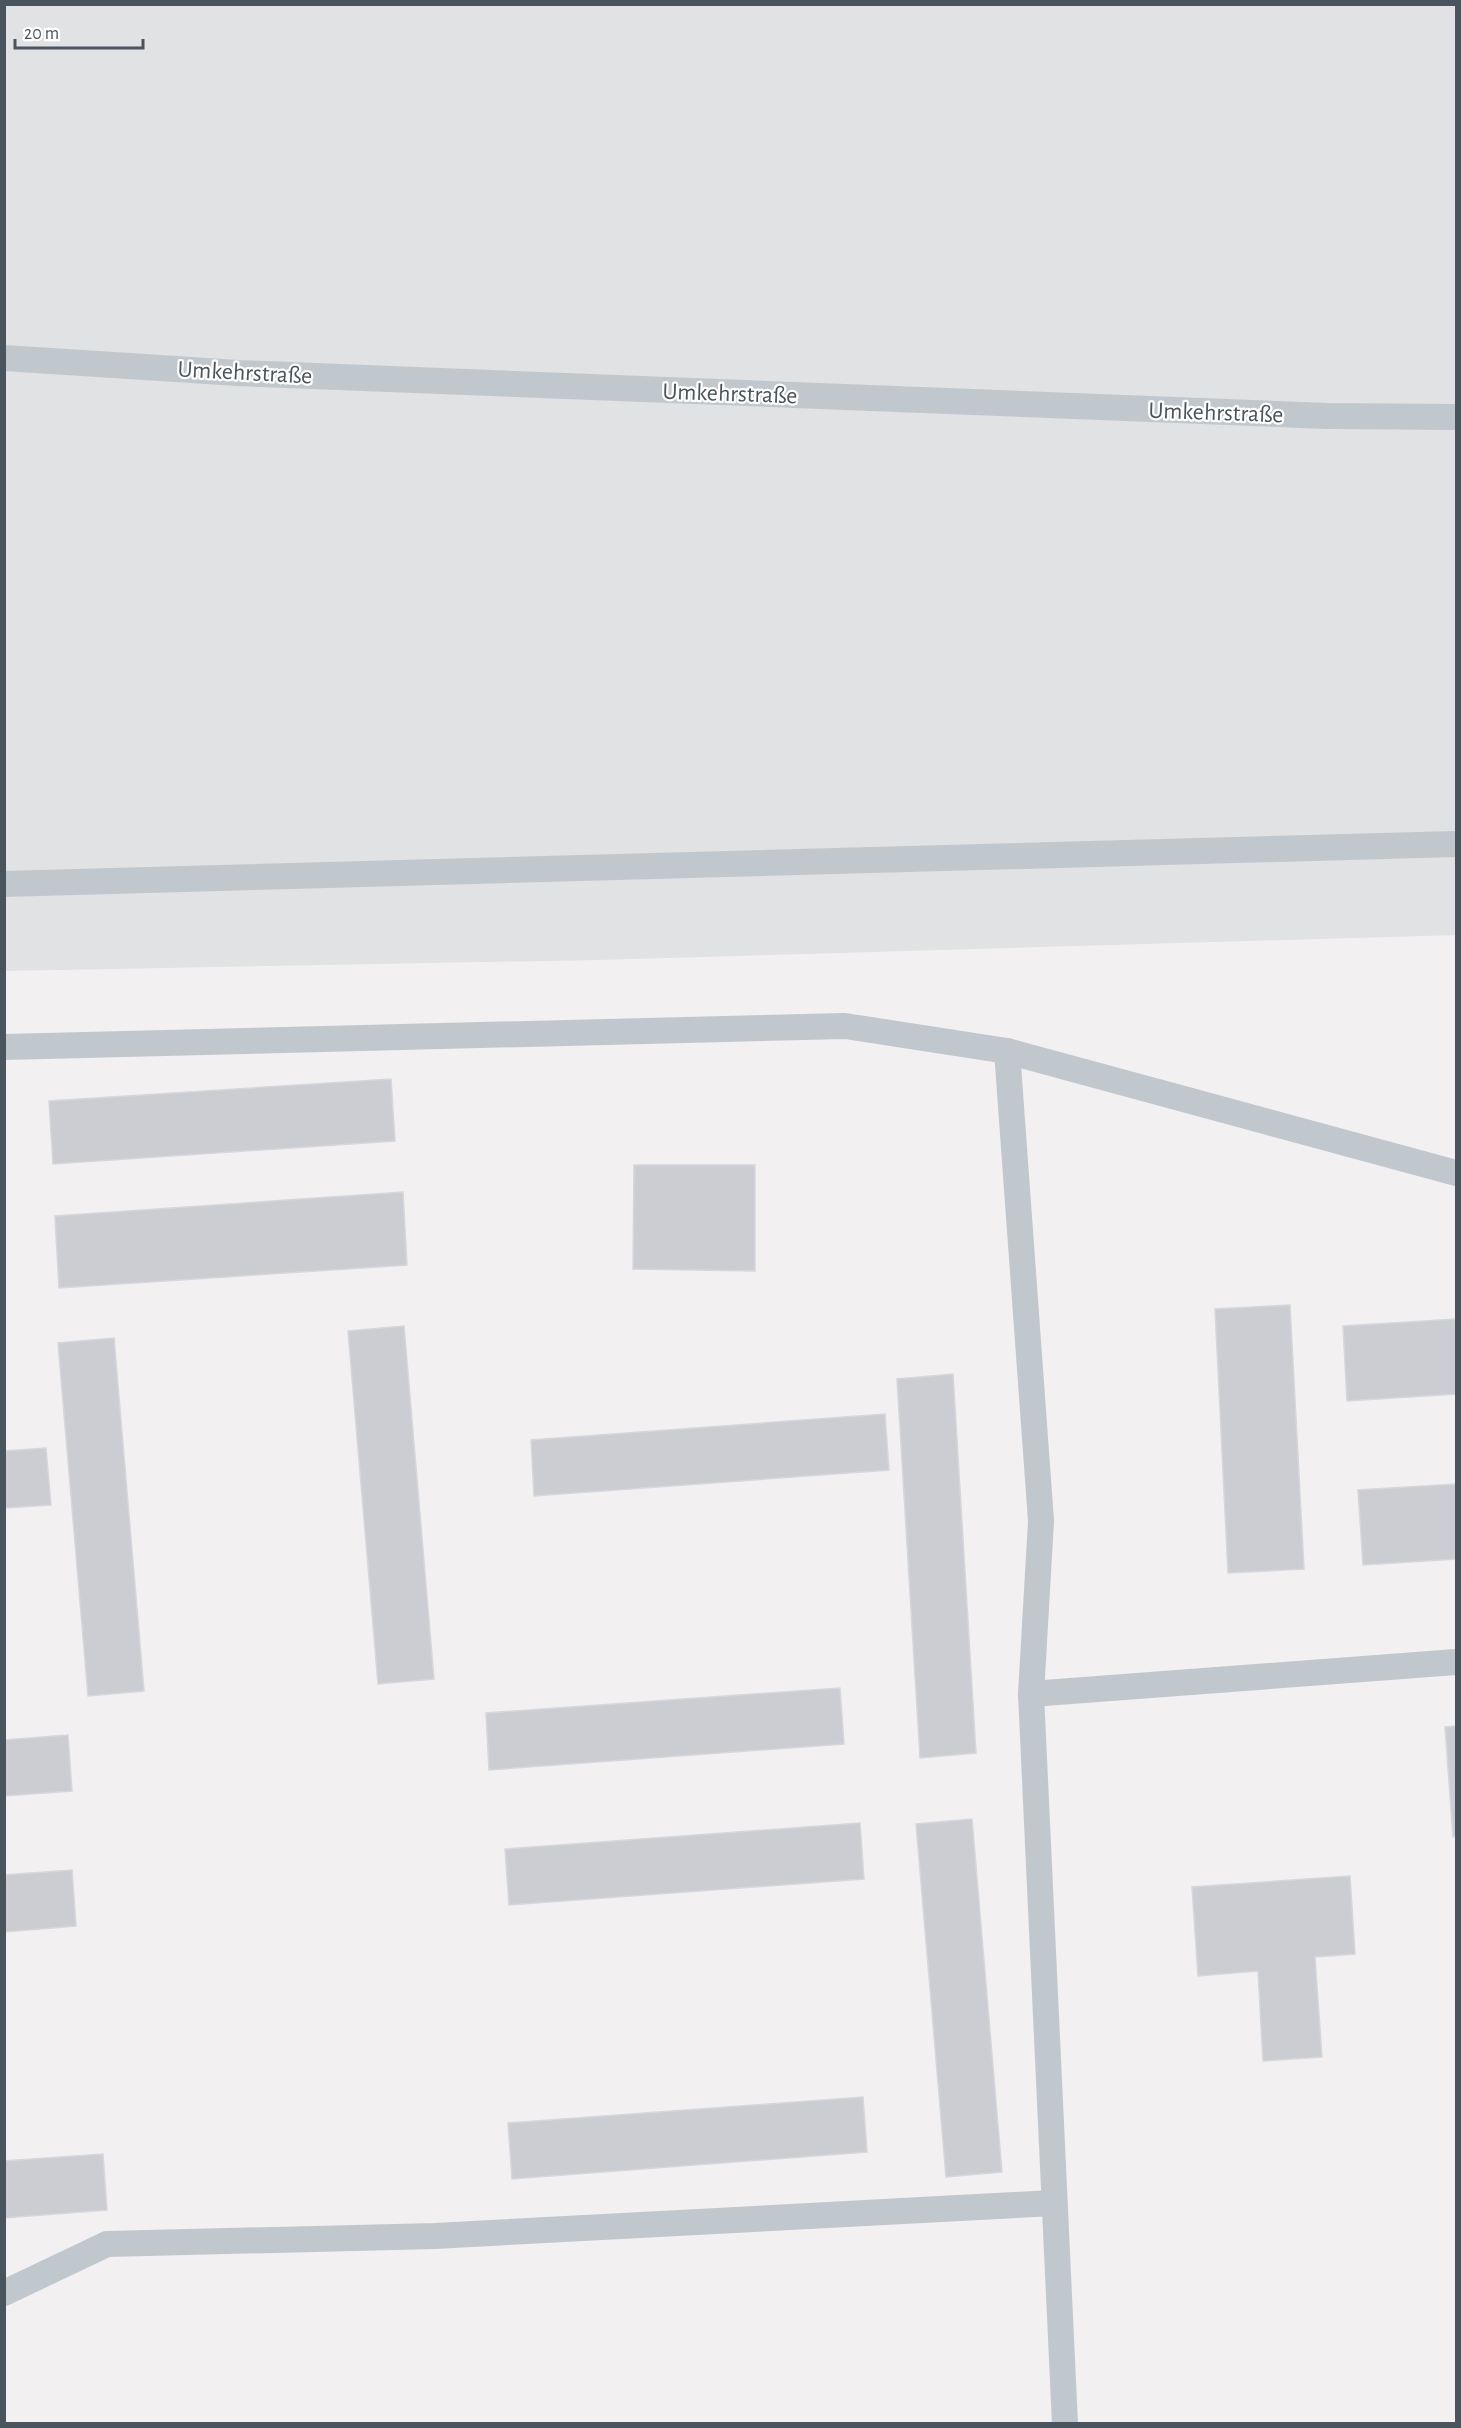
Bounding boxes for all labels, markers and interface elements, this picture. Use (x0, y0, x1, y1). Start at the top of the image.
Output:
scale bar (15, 12, 142, 50)
text: 20 m (24, 25, 59, 43)
street label: Umkehrstraße (177, 357, 313, 389)
street label: Umkehrstraße (662, 380, 798, 408)
street label: Umkehrstraße (1148, 399, 1284, 427)

